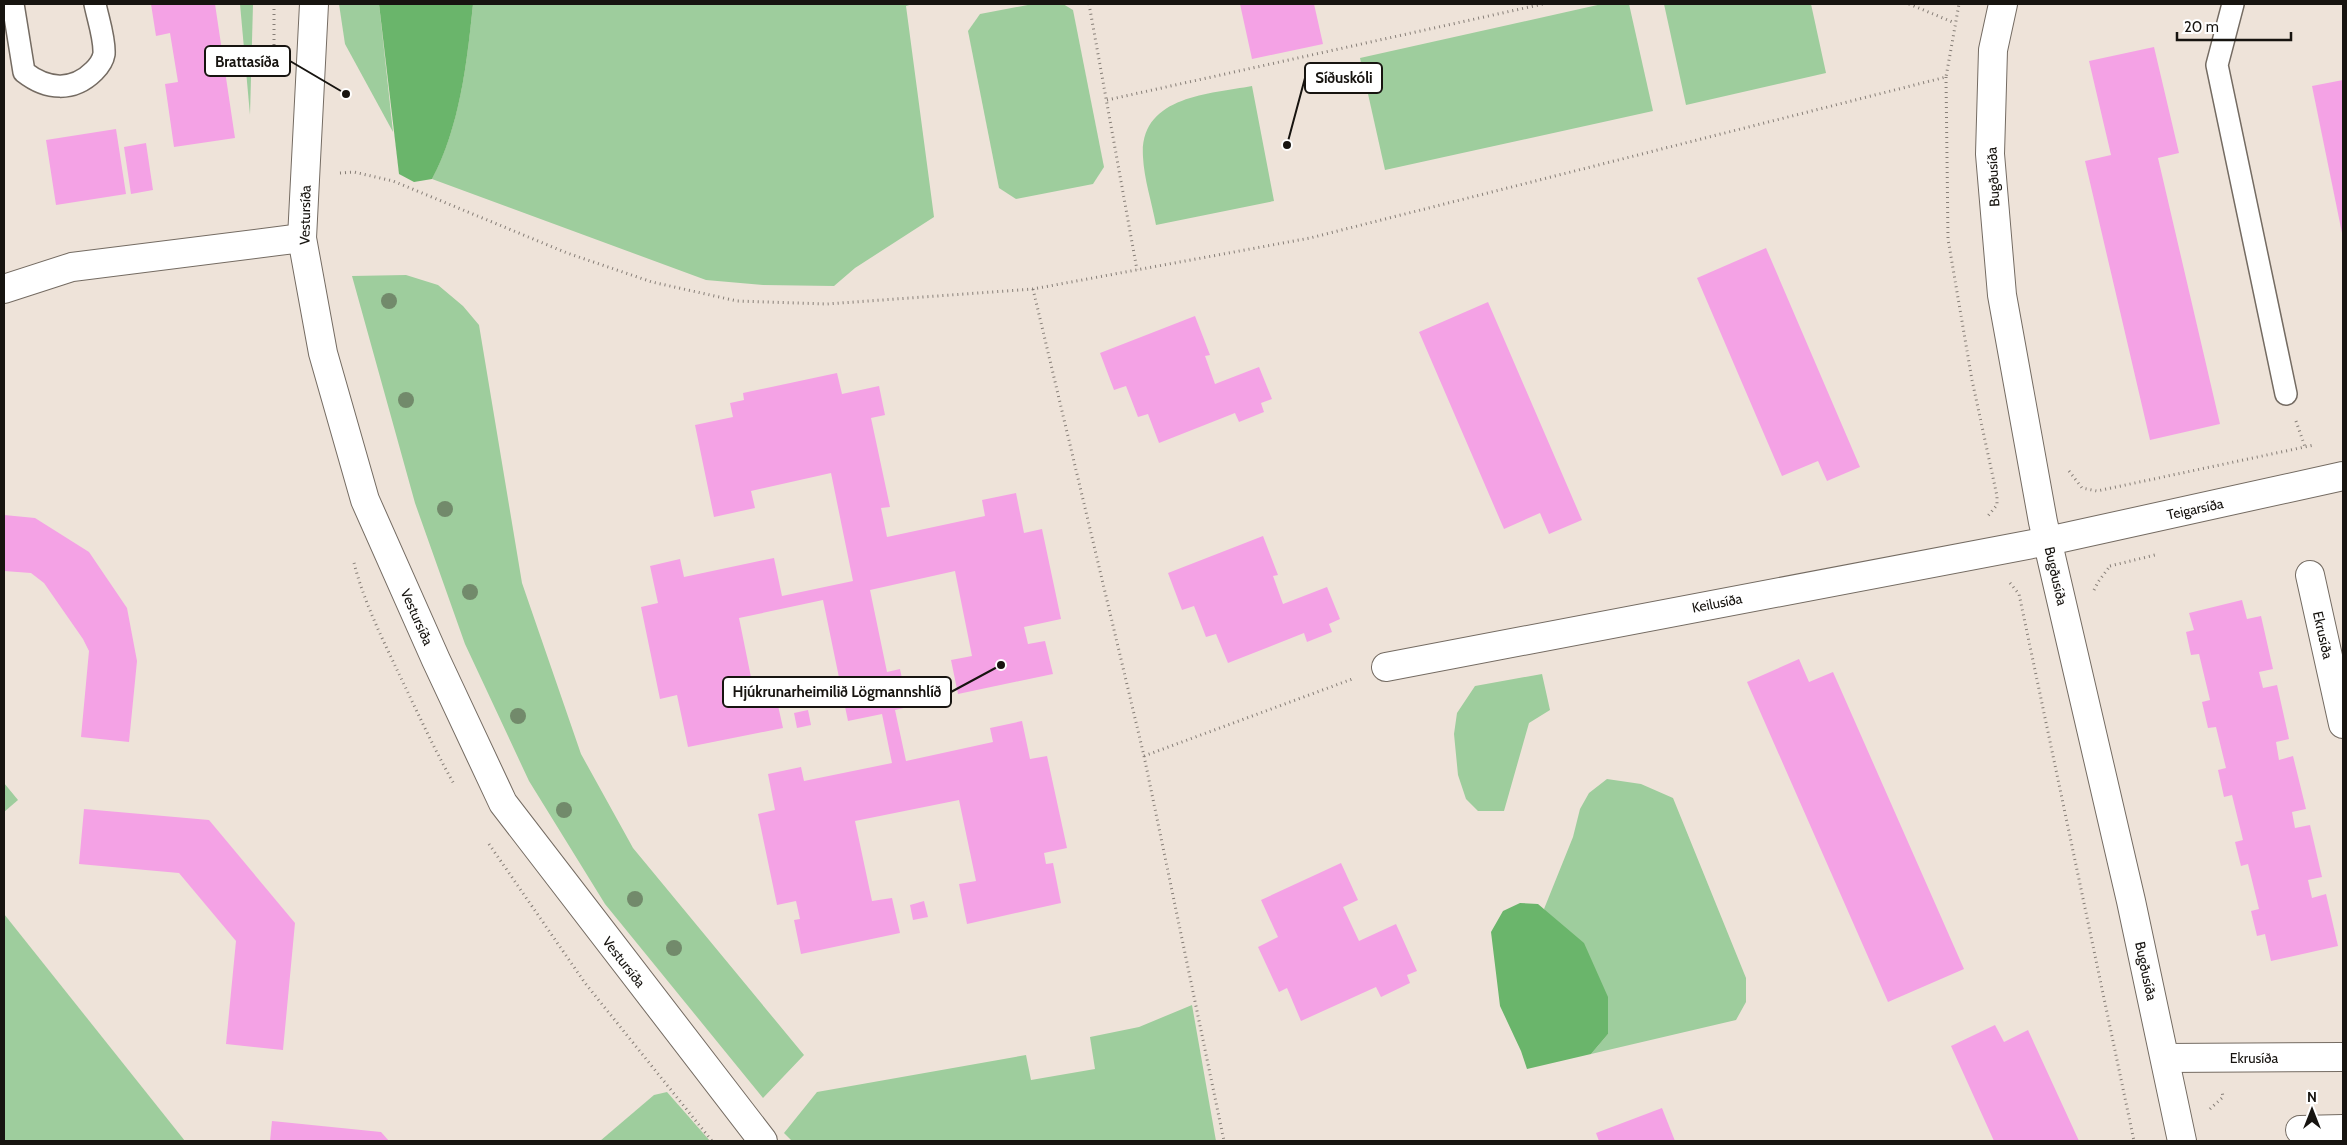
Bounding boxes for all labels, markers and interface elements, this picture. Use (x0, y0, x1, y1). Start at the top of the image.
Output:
scale bar (2177, 10, 2291, 42)
text: 20 m (2184, 18, 2219, 36)
callout: Brattasíða (205, 46, 290, 76)
text: Brattasíða (215, 53, 280, 71)
callout: Síðuskóli (1305, 63, 1382, 93)
text: Síðuskóli (1315, 69, 1373, 87)
street label: Bugðusíða (1982, 146, 2004, 207)
street label: Vestursíða (295, 185, 315, 245)
street label: Teigarsíða (2165, 494, 2225, 524)
street label: Bugðusíða (2041, 545, 2072, 607)
street label: Vestursíða (397, 586, 438, 648)
street label: Keilusíða (1690, 589, 1744, 617)
street label: Ekrusíða (2309, 609, 2337, 661)
callout: Hjúkrunarheimilið Lögmannshlíð (723, 677, 951, 707)
text: Hjúkrunarheimilið Lögmannshlíð (733, 683, 942, 701)
street label: Vestursíða (598, 933, 650, 991)
street label: Bugðusíða (2131, 940, 2161, 1002)
street label: Ekrusíða (2230, 1049, 2279, 1067)
north arrow (2287, 1085, 2337, 1135)
text: N (2307, 1088, 2317, 1106)

